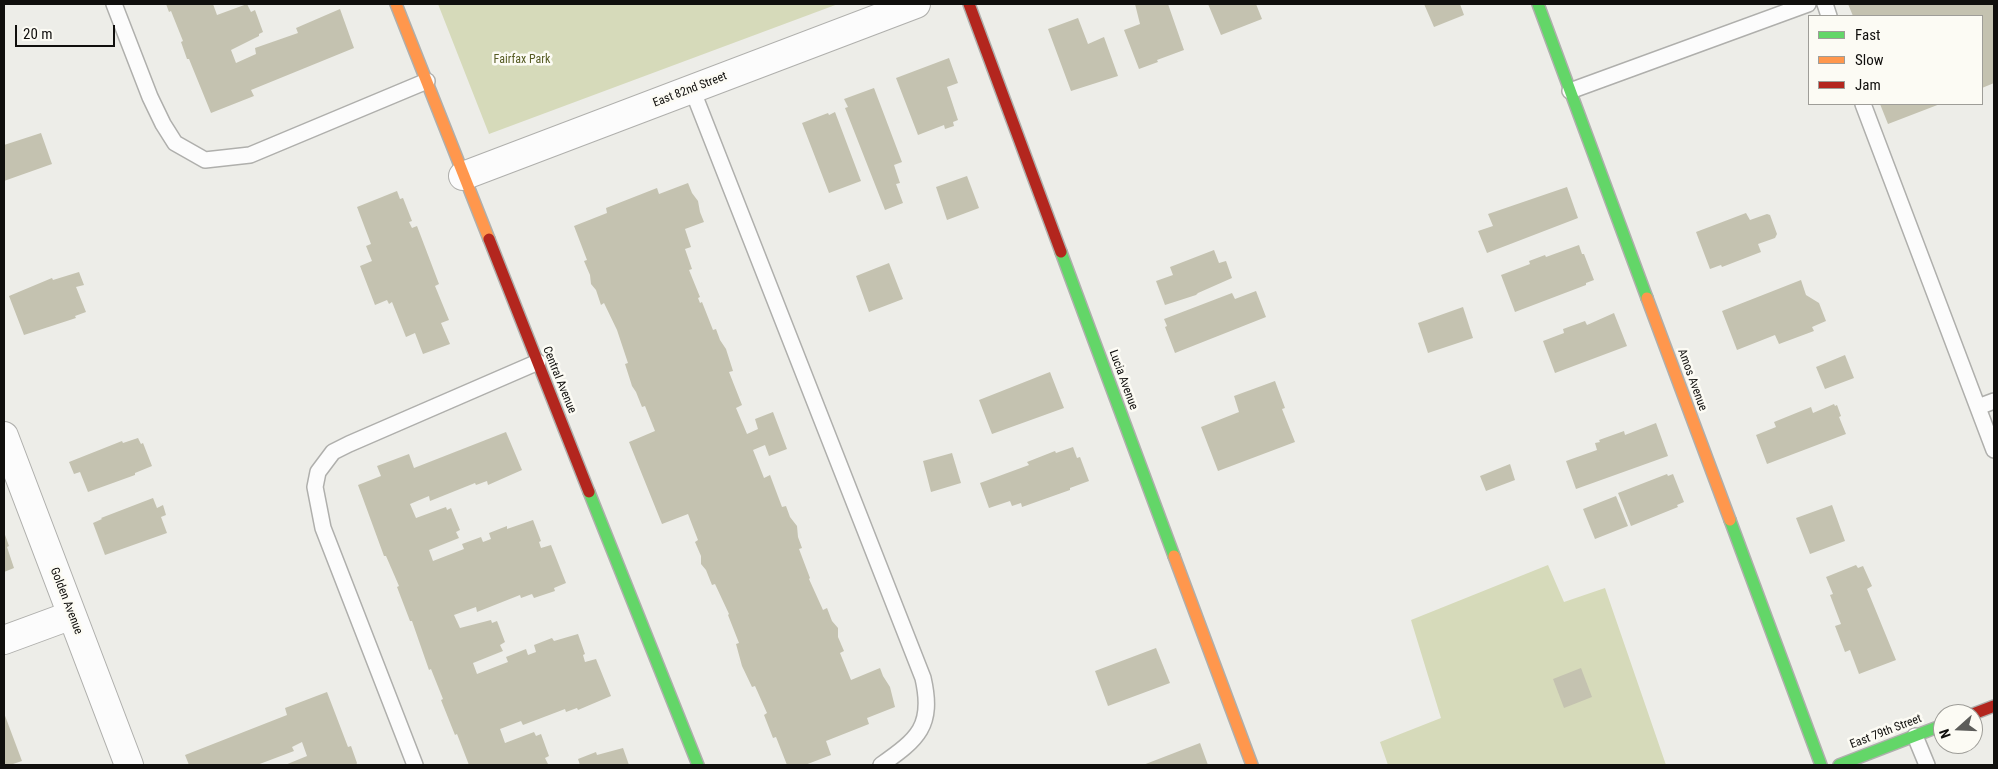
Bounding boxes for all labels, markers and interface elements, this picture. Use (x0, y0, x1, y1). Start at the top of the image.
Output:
scale bar (18, 15, 118, 47)
legend (1808, 15, 1983, 105)
text: 20 m (23, 25, 53, 43)
text: Fast (1855, 26, 1880, 44)
text: Slow (1855, 51, 1884, 69)
park label: Fairfax Park (494, 53, 550, 67)
street label: East 82nd Street (651, 69, 729, 111)
text: Jam (1855, 76, 1881, 94)
street label: Central Avenue (539, 344, 579, 416)
street label: Amos Avenue (1674, 347, 1710, 413)
street label: Lucia Avenue (1106, 348, 1140, 412)
street label: Golden Avenue (47, 565, 85, 637)
north arrow (1933, 704, 1983, 754)
street label: East 79th Street (1848, 712, 1924, 752)
text: N (1936, 727, 1954, 741)

